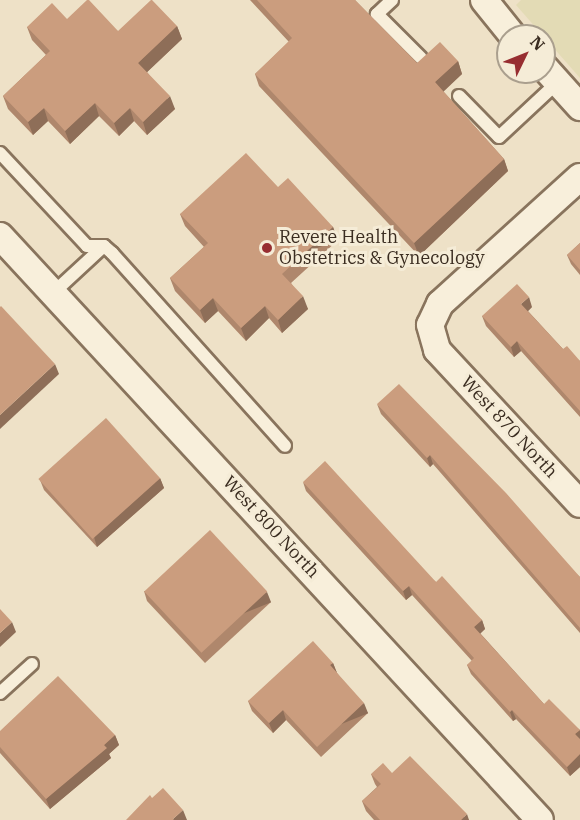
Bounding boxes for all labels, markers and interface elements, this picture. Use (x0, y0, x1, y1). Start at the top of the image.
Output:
north arrow (496, 24, 556, 84)
text: N (526, 32, 549, 55)
place label: Revere Health Obstetrics & Gynecology (279, 227, 485, 270)
marker: Revere Health Obstetrics & Gynecology (260, 241, 274, 255)
street label: West 870 North (456, 371, 562, 483)
street label: West 800 North (218, 471, 324, 583)

